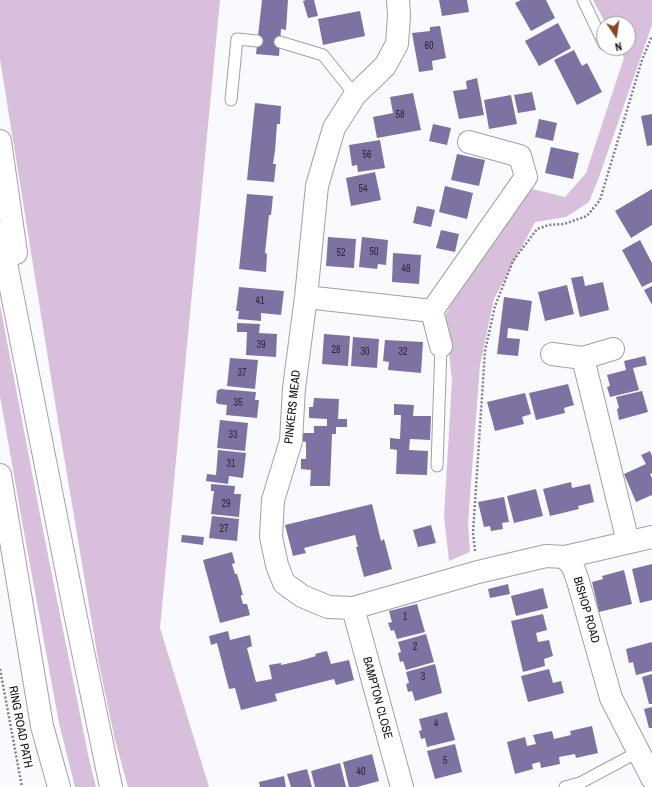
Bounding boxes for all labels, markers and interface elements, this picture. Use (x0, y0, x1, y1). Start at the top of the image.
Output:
north arrow (596, 16, 636, 56)
text: N (614, 39, 623, 54)
house number: 60 (424, 40, 434, 52)
house number: 58 (395, 109, 405, 121)
house number: 56 (362, 149, 372, 161)
house number: 54 (358, 183, 368, 195)
house number: 50 (369, 246, 379, 258)
house number: 52 (336, 247, 346, 259)
house number: 48 (401, 263, 411, 275)
house number: 41 (255, 295, 265, 307)
house number: 39 (256, 339, 266, 351)
house number: 28 (331, 344, 341, 356)
house number: 30 (360, 346, 370, 358)
house number: 32 (398, 346, 408, 358)
house number: 37 (237, 367, 247, 379)
street label: PINKERS MEAD (282, 369, 304, 445)
house number: 35 (233, 397, 243, 409)
house number: 33 (228, 429, 238, 441)
house number: 31 (226, 458, 236, 470)
house number: 29 (221, 498, 231, 510)
house number: 27 (219, 523, 229, 535)
street label: BISHOP ROAD (570, 575, 602, 645)
house number: 1 (403, 611, 407, 623)
house number: 2 (413, 641, 417, 653)
street label: BAMPTON CLOSE (359, 655, 395, 741)
house number: 3 (421, 671, 425, 683)
street label: RING ROAD PATH (5, 685, 35, 769)
house number: 4 (434, 718, 438, 730)
house number: 5 (443, 755, 447, 767)
house number: 40 (356, 766, 366, 778)

